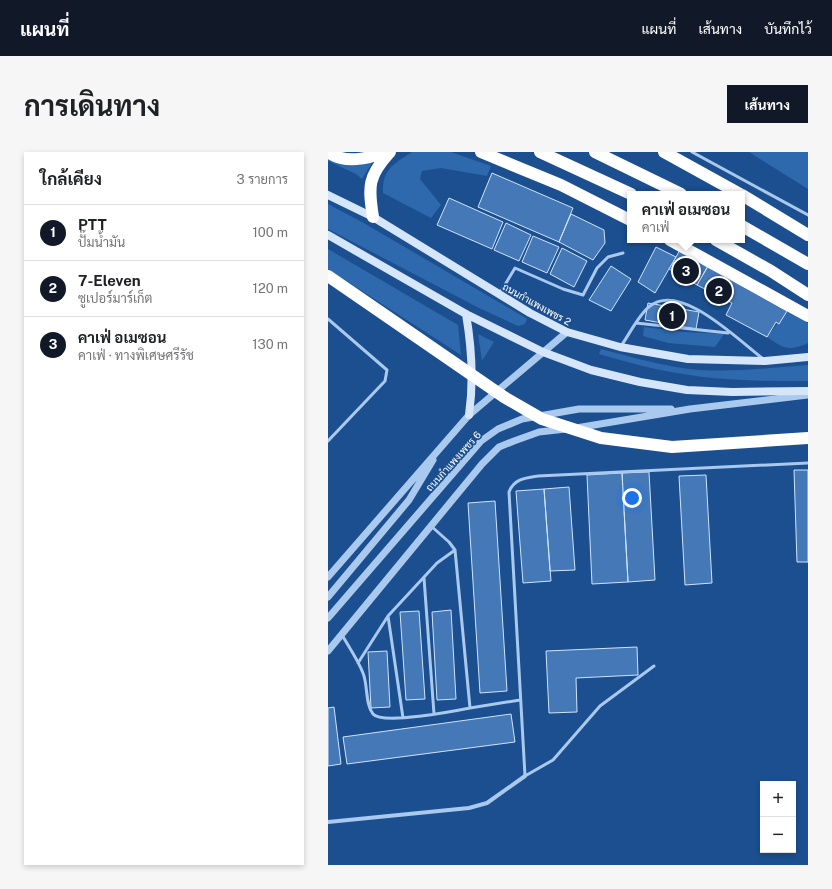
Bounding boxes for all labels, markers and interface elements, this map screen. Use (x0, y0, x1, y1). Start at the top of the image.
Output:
text: แผนที่ (20, 18, 69, 40)
text: แผนที่ (641, 21, 676, 37)
text: เส้นทาง (698, 21, 742, 37)
text: บันทึกไว้ (764, 21, 812, 37)
button: เส้นทาง (727, 85, 808, 123)
text: การเดินทาง (24, 89, 160, 122)
text: ใกล้เคียง (40, 169, 102, 189)
text: 3 รายการ (237, 172, 288, 187)
popup (627, 191, 745, 243)
text: คาเฟ่ อเมซอน (642, 201, 730, 218)
text: PTT (78, 216, 107, 233)
text: คาเฟ่ (642, 220, 669, 235)
text: 1 (50, 225, 56, 240)
text: 100 m (252, 225, 288, 240)
text: ปั๊มน้ำมัน (78, 235, 125, 250)
pin: 3 (673, 256, 699, 286)
text: 7-Eleven (78, 272, 141, 289)
pin: 2 (706, 276, 732, 306)
street label: ถนนกำแพงเพชร 2 (501, 280, 573, 328)
text: 2 (49, 281, 57, 296)
text: 120 m (253, 281, 288, 296)
text: ซูเปอร์มาร์เก็ต (78, 291, 152, 306)
pin: 1 (659, 301, 685, 331)
text: คาเฟ่ อเมซอน (78, 329, 167, 346)
text: 3 (49, 337, 57, 352)
text: 130 m (252, 337, 288, 352)
text: คาเฟ่ · ทางพิเศษศรีรัช (78, 348, 194, 363)
street label: ถนนกำแพงเพชร 6 (423, 429, 483, 493)
your location (622, 488, 642, 508)
map controls (760, 781, 796, 853)
button: + (760, 781, 796, 817)
button: − (760, 817, 796, 853)

